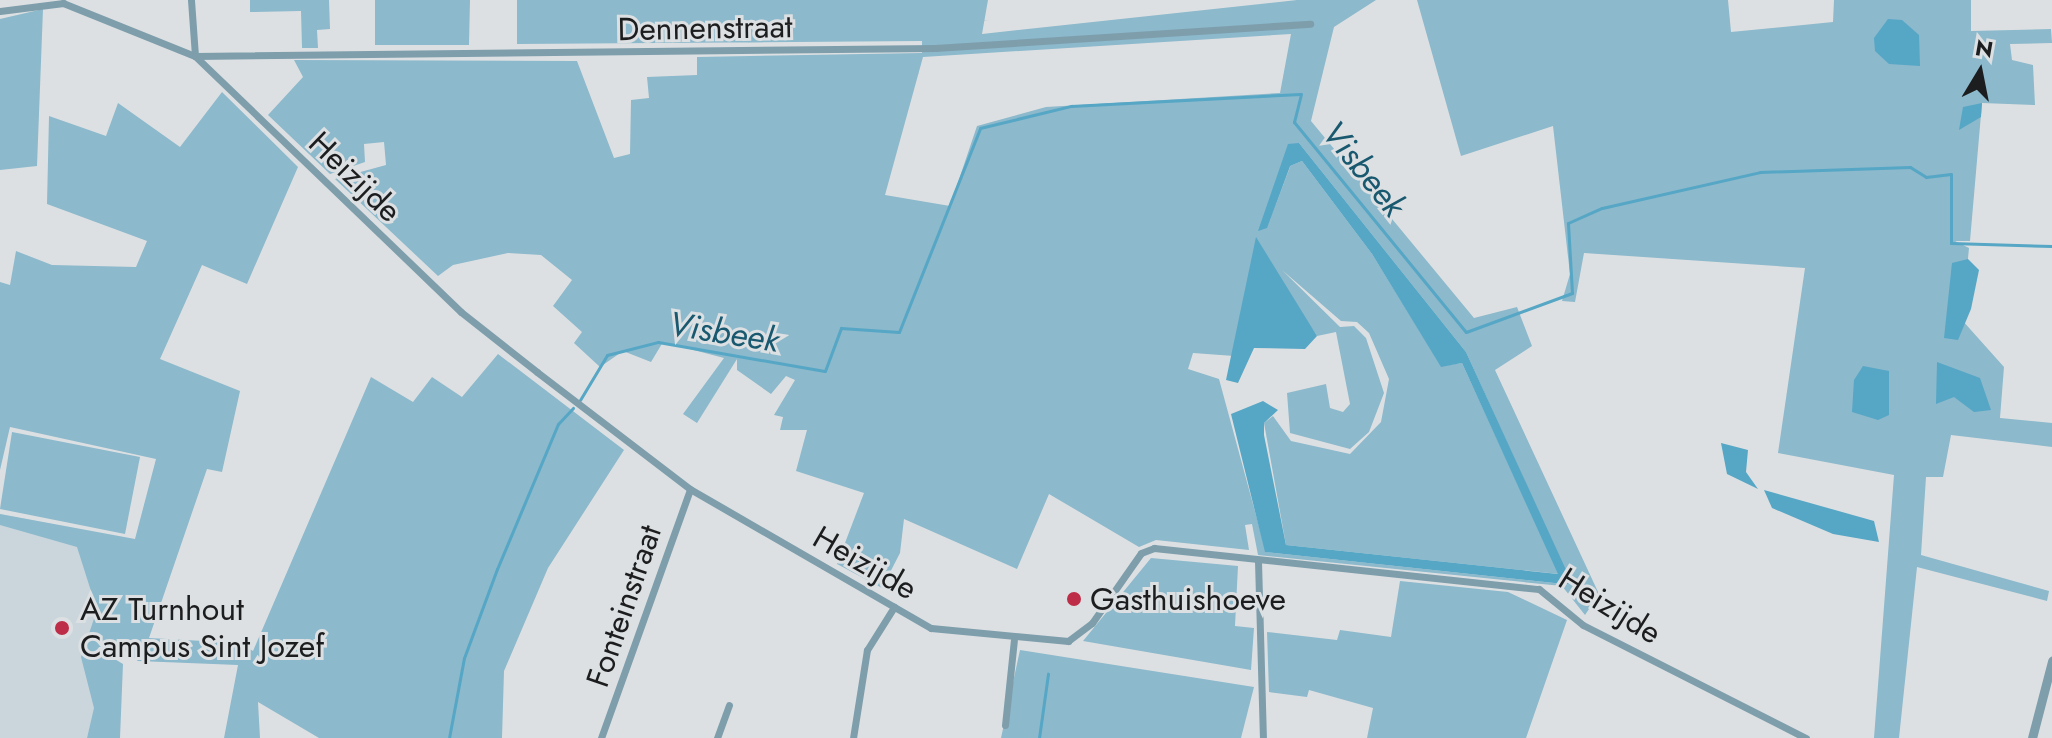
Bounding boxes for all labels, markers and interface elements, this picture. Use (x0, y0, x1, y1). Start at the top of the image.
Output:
street label: Dennenstraat (617, 7, 793, 49)
text: N (1973, 31, 1996, 66)
north arrow (1940, 32, 2020, 112)
water label: Visbeek (1313, 113, 1415, 225)
street label: Heizijde (301, 124, 409, 230)
water label: Visbeek (666, 303, 782, 361)
street label: Heizijde (806, 518, 924, 608)
street label: Fonteinstraat (578, 520, 670, 692)
street label: Heizijde (1552, 560, 1668, 652)
place label: Gasthuishoeve (1090, 580, 1286, 618)
marker: Gasthuishoeve (1065, 590, 1083, 608)
place label: AZ Turnhout Campus Sint Jozef (80, 591, 324, 666)
marker: AZ Turnhout Campus Sint Jozef (51, 617, 73, 639)

